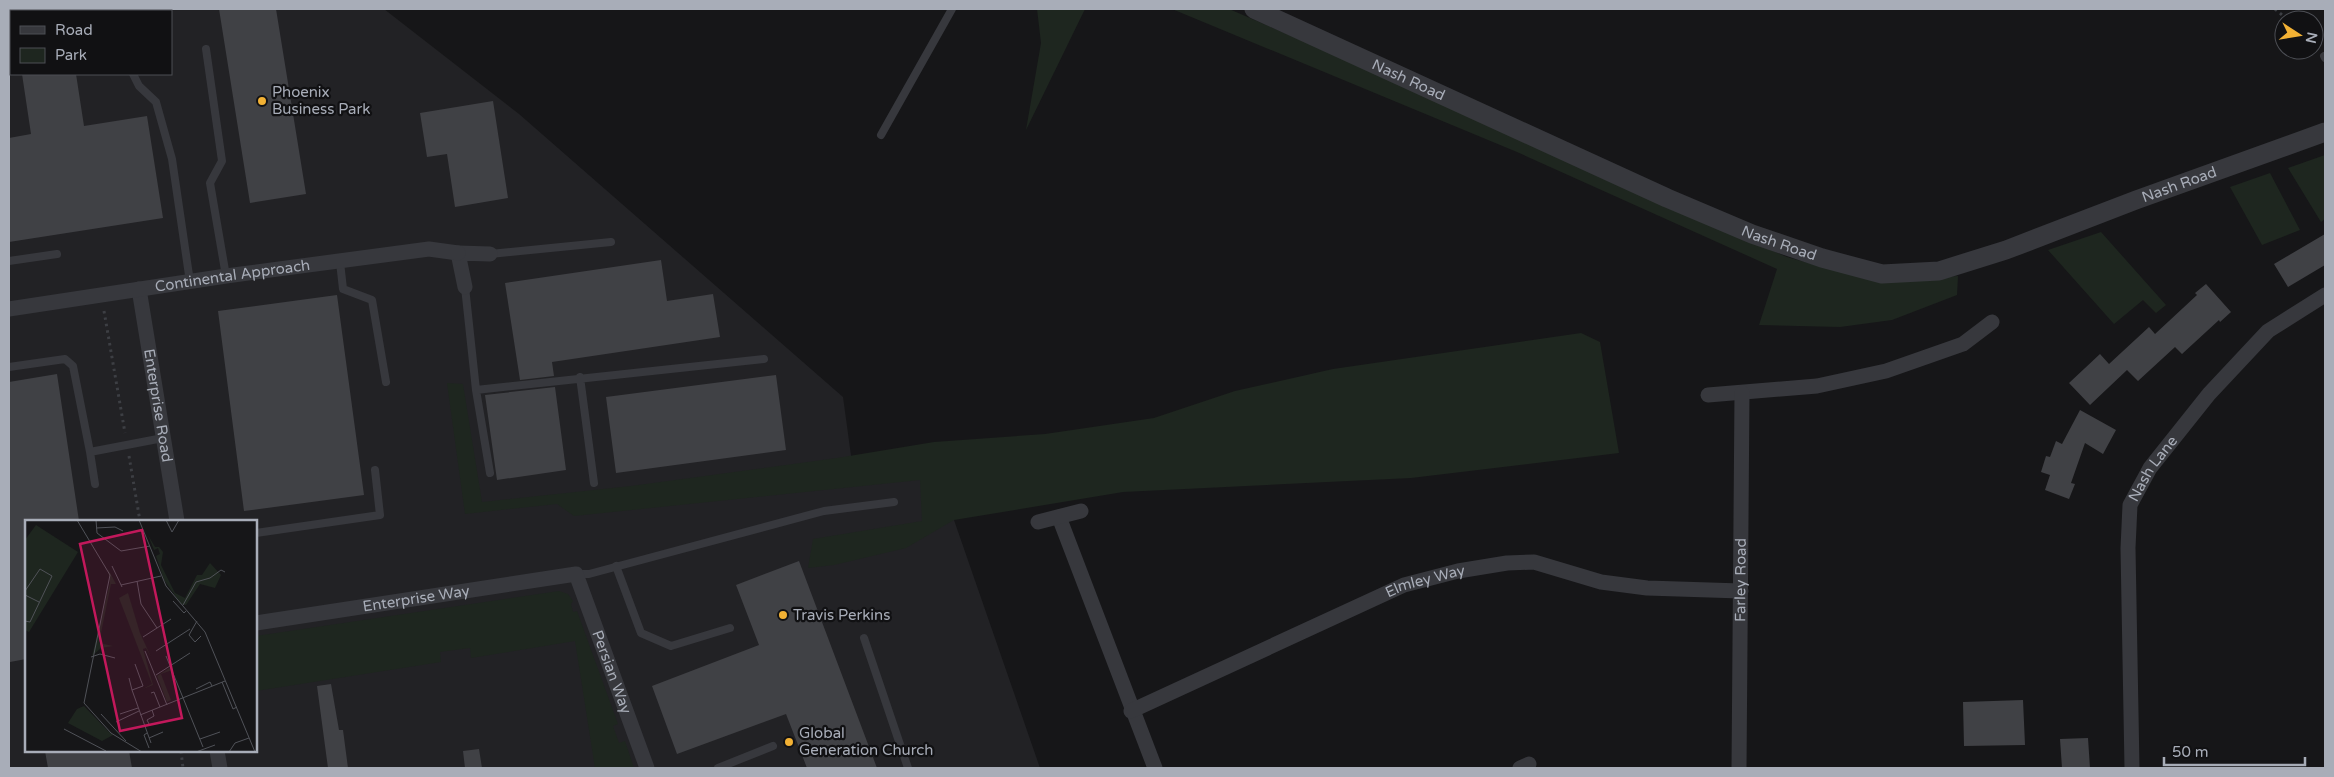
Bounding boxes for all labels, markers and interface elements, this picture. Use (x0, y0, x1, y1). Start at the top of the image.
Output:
legend (10, 10, 172, 75)
north arrow (2274, 10, 2324, 60)
text: Road (55, 21, 93, 39)
text: N (2302, 30, 2321, 45)
text: Park (55, 46, 87, 64)
street label: Nash Road (1369, 55, 1448, 104)
place label: Phoenix Business Park (272, 83, 370, 118)
marker: Phoenix Business Park (256, 95, 268, 107)
street label: Nash Road (2139, 163, 2219, 206)
street label: Nash Road (1739, 222, 1819, 264)
street label: Continental Approach (154, 256, 311, 296)
street label: Enterprise Road (140, 347, 176, 463)
street label: Nash Lane (2125, 432, 2181, 505)
inset map (25, 520, 258, 752)
street label: Farley Road (1731, 538, 1750, 622)
street label: Elmley Way (1382, 561, 1466, 601)
street label: Enterprise Way (361, 581, 471, 616)
place label: Travis Perkins (793, 606, 890, 624)
marker: Travis Perkins (777, 609, 789, 621)
street label: Persian Way (588, 628, 635, 716)
place label: Global Generation Church (799, 724, 933, 759)
scale bar (2164, 734, 2305, 766)
marker: Global Generation Church (783, 736, 795, 748)
text: 50 m (2172, 743, 2209, 761)

